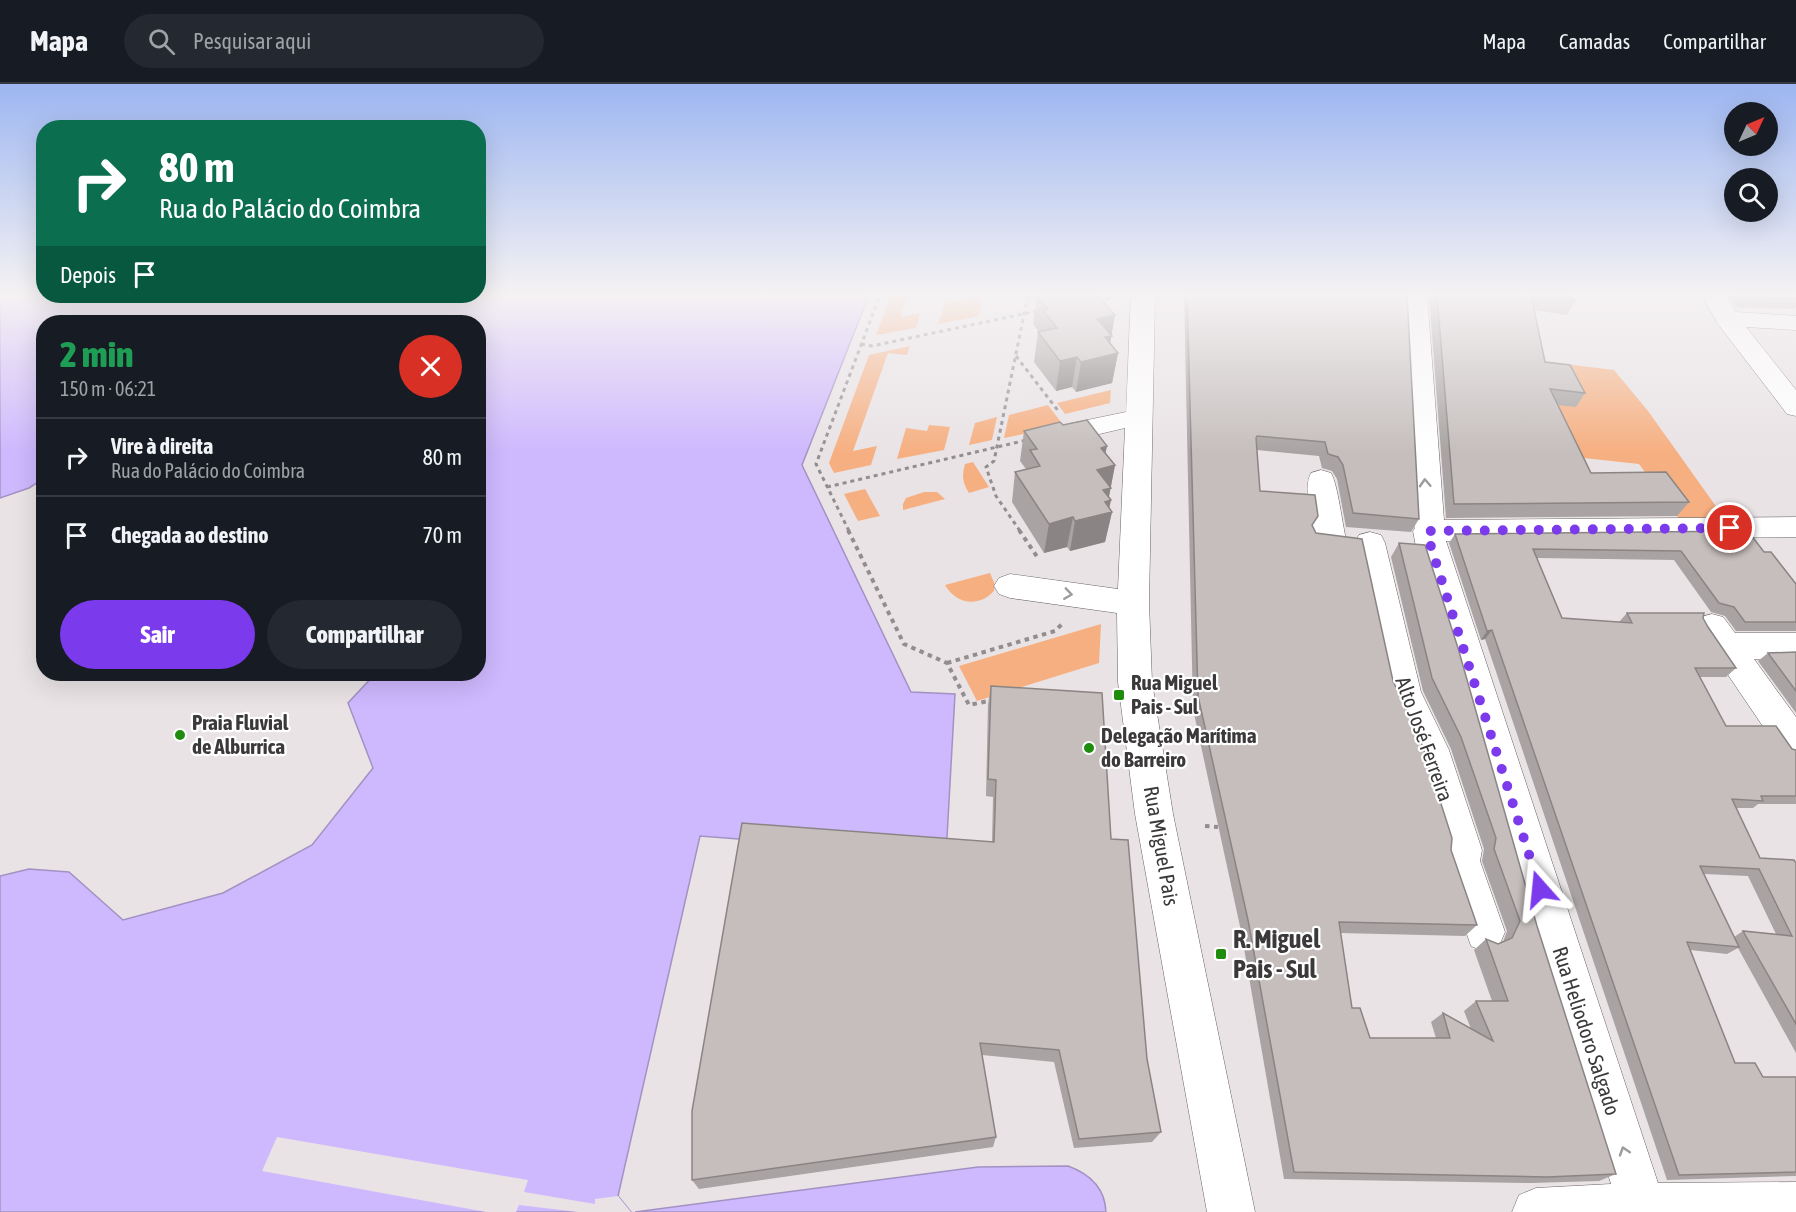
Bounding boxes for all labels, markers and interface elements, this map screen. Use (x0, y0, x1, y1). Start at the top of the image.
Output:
search box (124, 14, 544, 68)
text: Mapa (30, 25, 88, 57)
icon: search (145, 25, 178, 58)
text: Pesquisar aqui (193, 28, 311, 54)
text: Mapa (1482, 29, 1526, 53)
text: Camadas (1559, 29, 1630, 53)
text: Compartilhar (1663, 29, 1766, 53)
north arrow (1724, 102, 1778, 156)
map controls (1724, 102, 1778, 222)
text: 80 m (159, 143, 234, 191)
icon: right (60, 144, 138, 222)
button: search (1724, 168, 1778, 222)
text: Rua do Palácio do Coimbra (159, 193, 421, 224)
icon: arrive (128, 258, 161, 291)
text: Depois (60, 262, 116, 288)
text: 2 min (60, 333, 134, 375)
button: close (399, 335, 462, 398)
text: 150 m · 06:21 (60, 377, 156, 400)
text: Vire à direita (111, 433, 213, 459)
icon: right (60, 441, 93, 474)
text: 80 m (422, 444, 462, 470)
text: Rua do Palácio do Coimbra (111, 459, 305, 482)
one-way arrow (1419, 478, 1432, 487)
pin (1704, 502, 1755, 553)
icon: arrive (1713, 511, 1746, 544)
icon: arrive (60, 519, 93, 552)
text: Chegada ao destino (111, 522, 269, 548)
text: 70 m (422, 522, 462, 548)
one-way arrow (1063, 588, 1073, 600)
button: Sair (60, 600, 255, 669)
button: Compartilhar (267, 600, 462, 669)
place label: Rua Miguel Pais - Sul (1131, 670, 1218, 718)
street label: Alto José Ferreira (1391, 673, 1459, 804)
marker: Rua Miguel Pais - Sul (1112, 688, 1126, 702)
place label: Praia Fluvial de Alburrica (192, 710, 289, 758)
place label: Delegação Marítima do Barreiro (1101, 723, 1257, 771)
marker: Praia Fluvial de Alburrica (173, 728, 187, 742)
marker: Delegação Marítima do Barreiro (1082, 741, 1096, 755)
street label: Rua Miguel Pais (1140, 784, 1184, 908)
position arrow (1508, 857, 1572, 921)
place label: R. Miguel Pais - Sul (1233, 924, 1321, 984)
street label: Rua Heliodoro Salgado (1548, 943, 1626, 1118)
marker: R. Miguel Pais - Sul (1214, 947, 1228, 961)
one-way arrow (1619, 1146, 1631, 1157)

